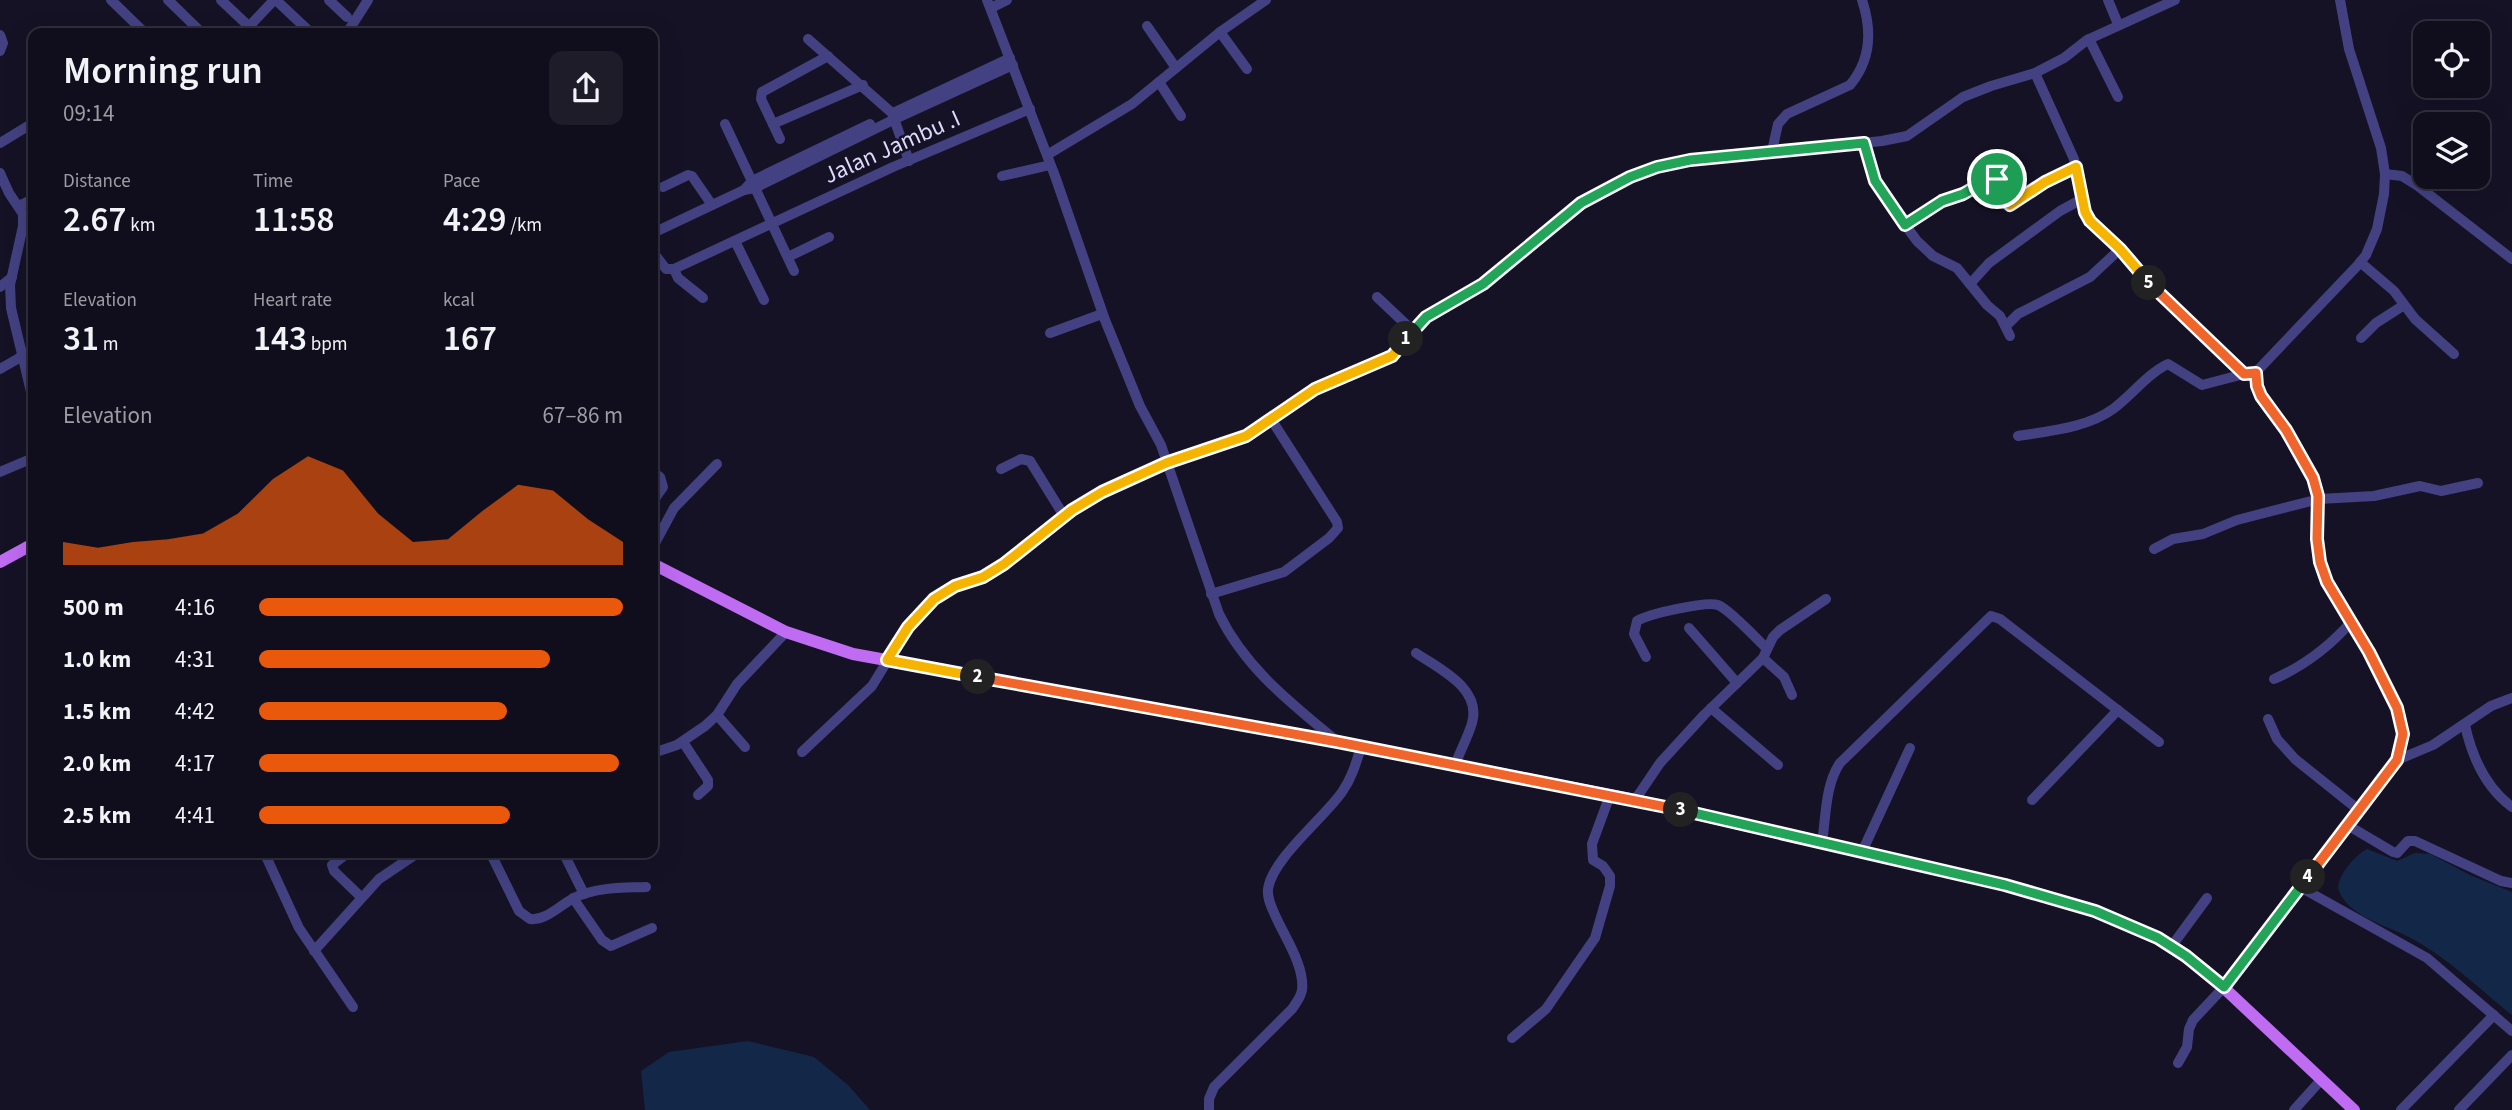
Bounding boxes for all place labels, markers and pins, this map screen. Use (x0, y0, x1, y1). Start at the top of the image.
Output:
pin (1967, 149, 2027, 209)
pin: 5 (2132, 266, 2166, 300)
pin: 1 (1388, 322, 1424, 356)
pin: 2 (960, 660, 996, 694)
pin: 3 (1664, 792, 1698, 828)
pin: 4 (2290, 860, 2326, 894)

